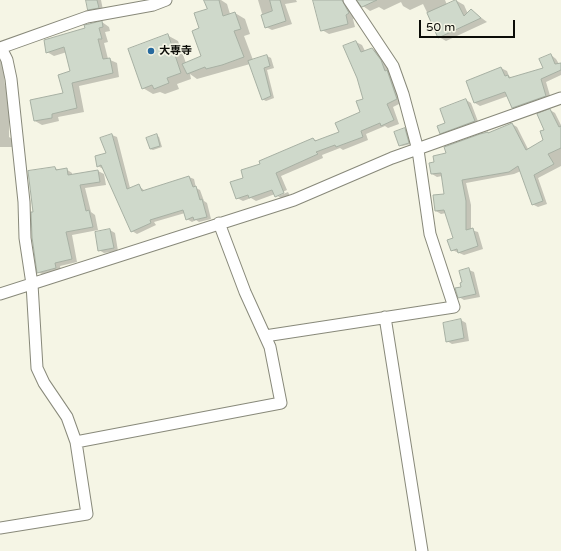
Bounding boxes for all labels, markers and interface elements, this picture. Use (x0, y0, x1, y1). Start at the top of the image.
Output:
scale bar (421, 12, 517, 38)
text: 50 m (426, 20, 455, 34)
place label: 大専寺 (159, 44, 192, 58)
marker: 大専寺 (146, 46, 156, 56)

